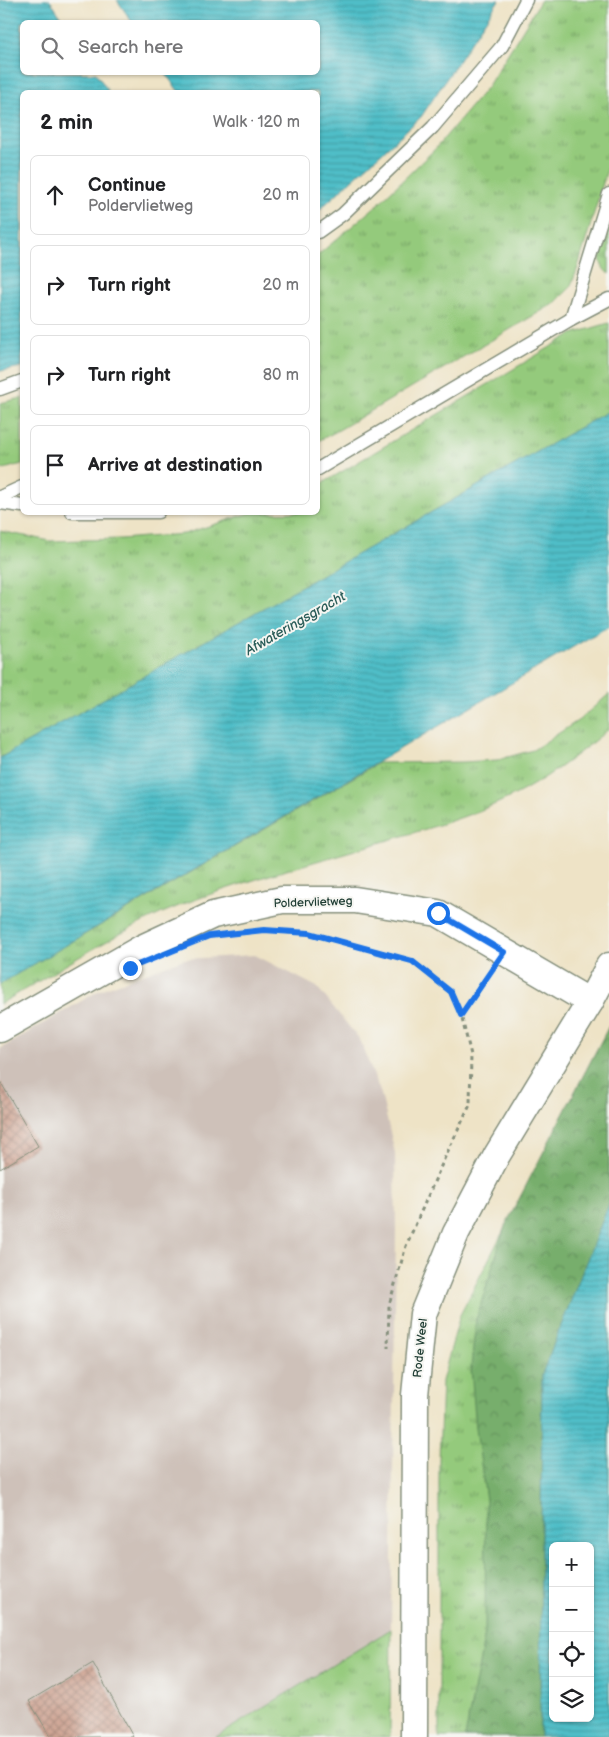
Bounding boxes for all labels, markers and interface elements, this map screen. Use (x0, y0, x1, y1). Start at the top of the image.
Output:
search box (20, 20, 320, 75)
icon: search (38, 34, 66, 62)
text: Search here (78, 36, 183, 59)
text: 2 min (40, 110, 93, 135)
text: Walk · 120 m (213, 113, 300, 132)
text: Continue (88, 174, 166, 197)
icon: ahead (41, 181, 69, 209)
text: 20 m (263, 186, 299, 205)
text: Poldervlietweg (88, 197, 193, 216)
icon: right (41, 271, 69, 299)
text: Turn right (88, 274, 171, 297)
text: 20 m (263, 276, 299, 295)
icon: right (41, 361, 69, 389)
text: Turn right (88, 364, 171, 387)
text: 80 m (263, 366, 299, 385)
icon: arrive (41, 451, 69, 479)
text: Arrive at destination (88, 454, 263, 477)
water label: Afwateringsgracht (241, 587, 349, 660)
street label: Poldervlietweg (273, 894, 353, 911)
route start (427, 902, 450, 925)
route end (119, 957, 142, 980)
street label: Rode Weel (410, 1318, 431, 1378)
map controls (549, 1542, 594, 1722)
button: + (549, 1542, 594, 1587)
button: − (549, 1587, 594, 1632)
button: locate (549, 1632, 594, 1677)
button: layers (549, 1677, 594, 1722)

